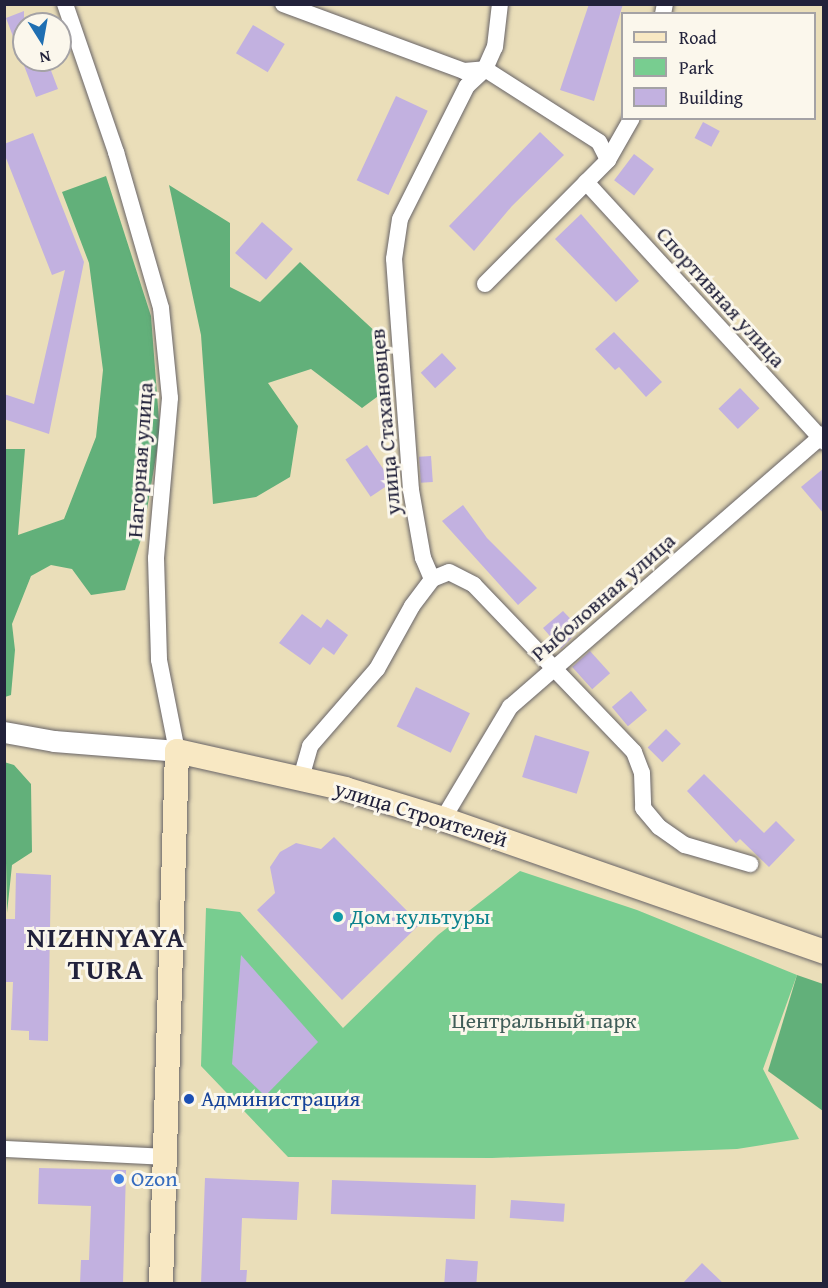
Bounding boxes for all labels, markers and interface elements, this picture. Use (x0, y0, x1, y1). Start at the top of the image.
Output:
north arrow (12, 12, 72, 72)
legend (621, 12, 816, 120)
text: Road (679, 24, 717, 51)
text: N (38, 45, 53, 71)
text: Park (679, 54, 714, 81)
text: Building (679, 84, 743, 111)
street label: Спортивная улица (651, 221, 791, 373)
street label: улица Стахановцев (364, 328, 406, 516)
street label: Нагорная улица (121, 381, 159, 539)
street label: Рыболовная улица (526, 527, 680, 667)
street label: улица Строителей (331, 775, 511, 853)
place label: Дом культуры (350, 904, 490, 930)
marker: Дом культуры (331, 910, 345, 924)
district label: NIZHNYAYA TURA (27, 920, 185, 986)
park label: Центральный парк (451, 1008, 637, 1034)
place label: Администрация (201, 1086, 360, 1112)
marker: Администрация (182, 1092, 196, 1106)
place label: Ozon (131, 1166, 178, 1192)
marker: Ozon (112, 1172, 126, 1186)

